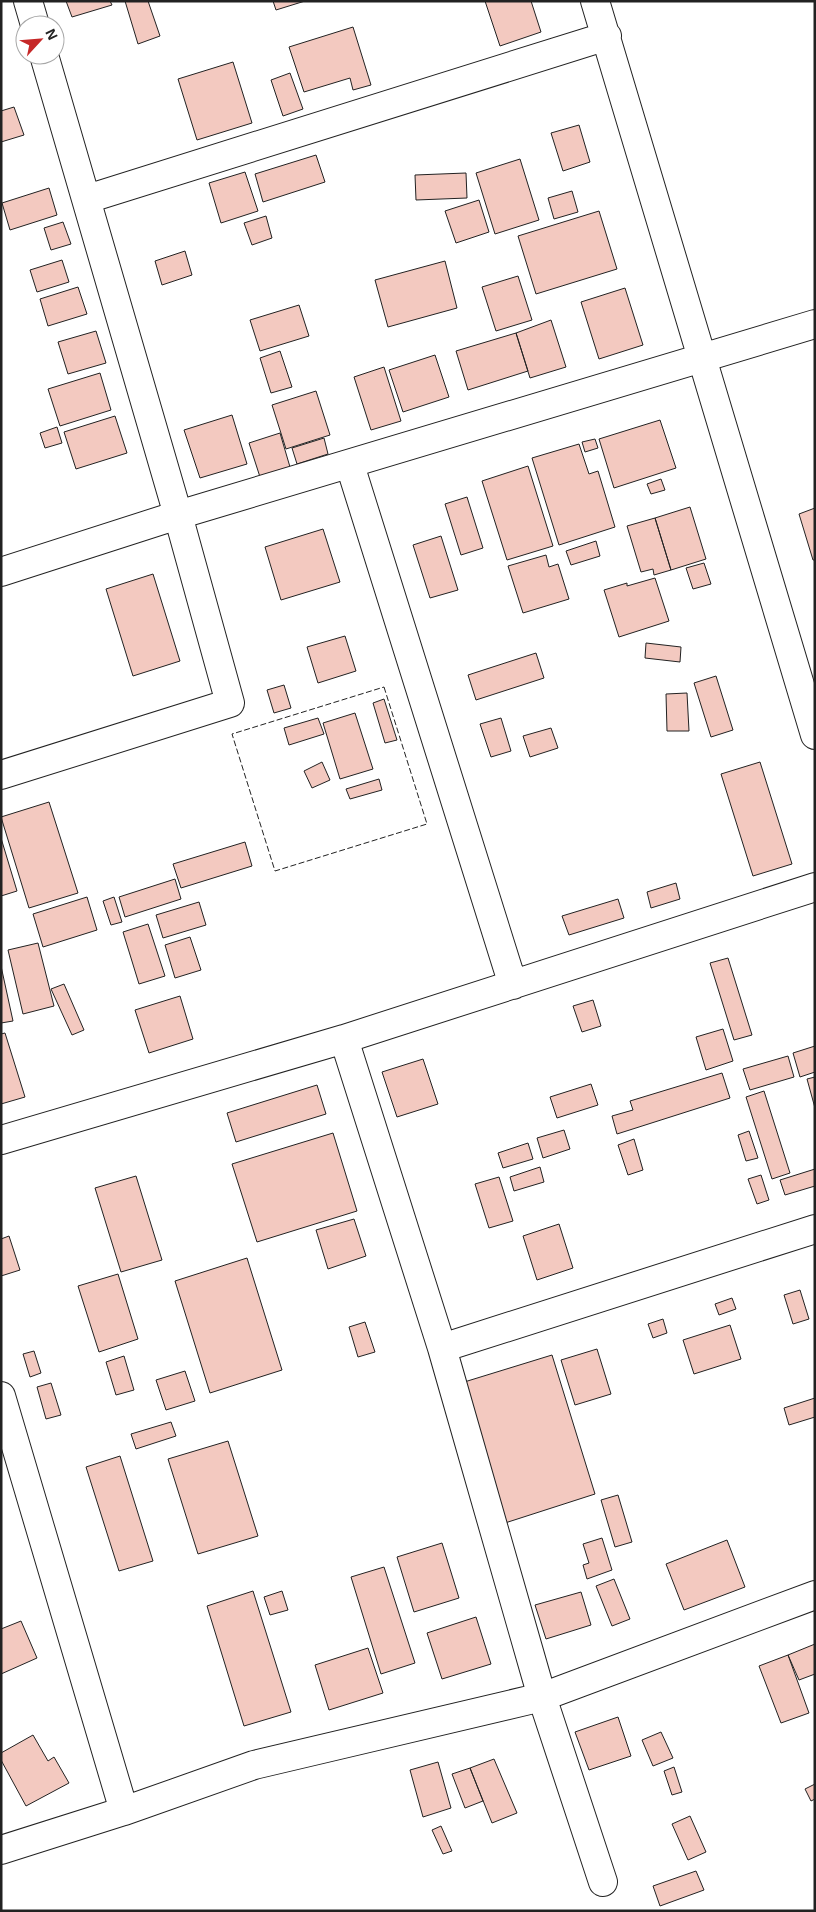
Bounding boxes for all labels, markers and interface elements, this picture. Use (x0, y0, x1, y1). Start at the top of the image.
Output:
north arrow (15, 15, 65, 65)
text: N (42, 26, 61, 42)

